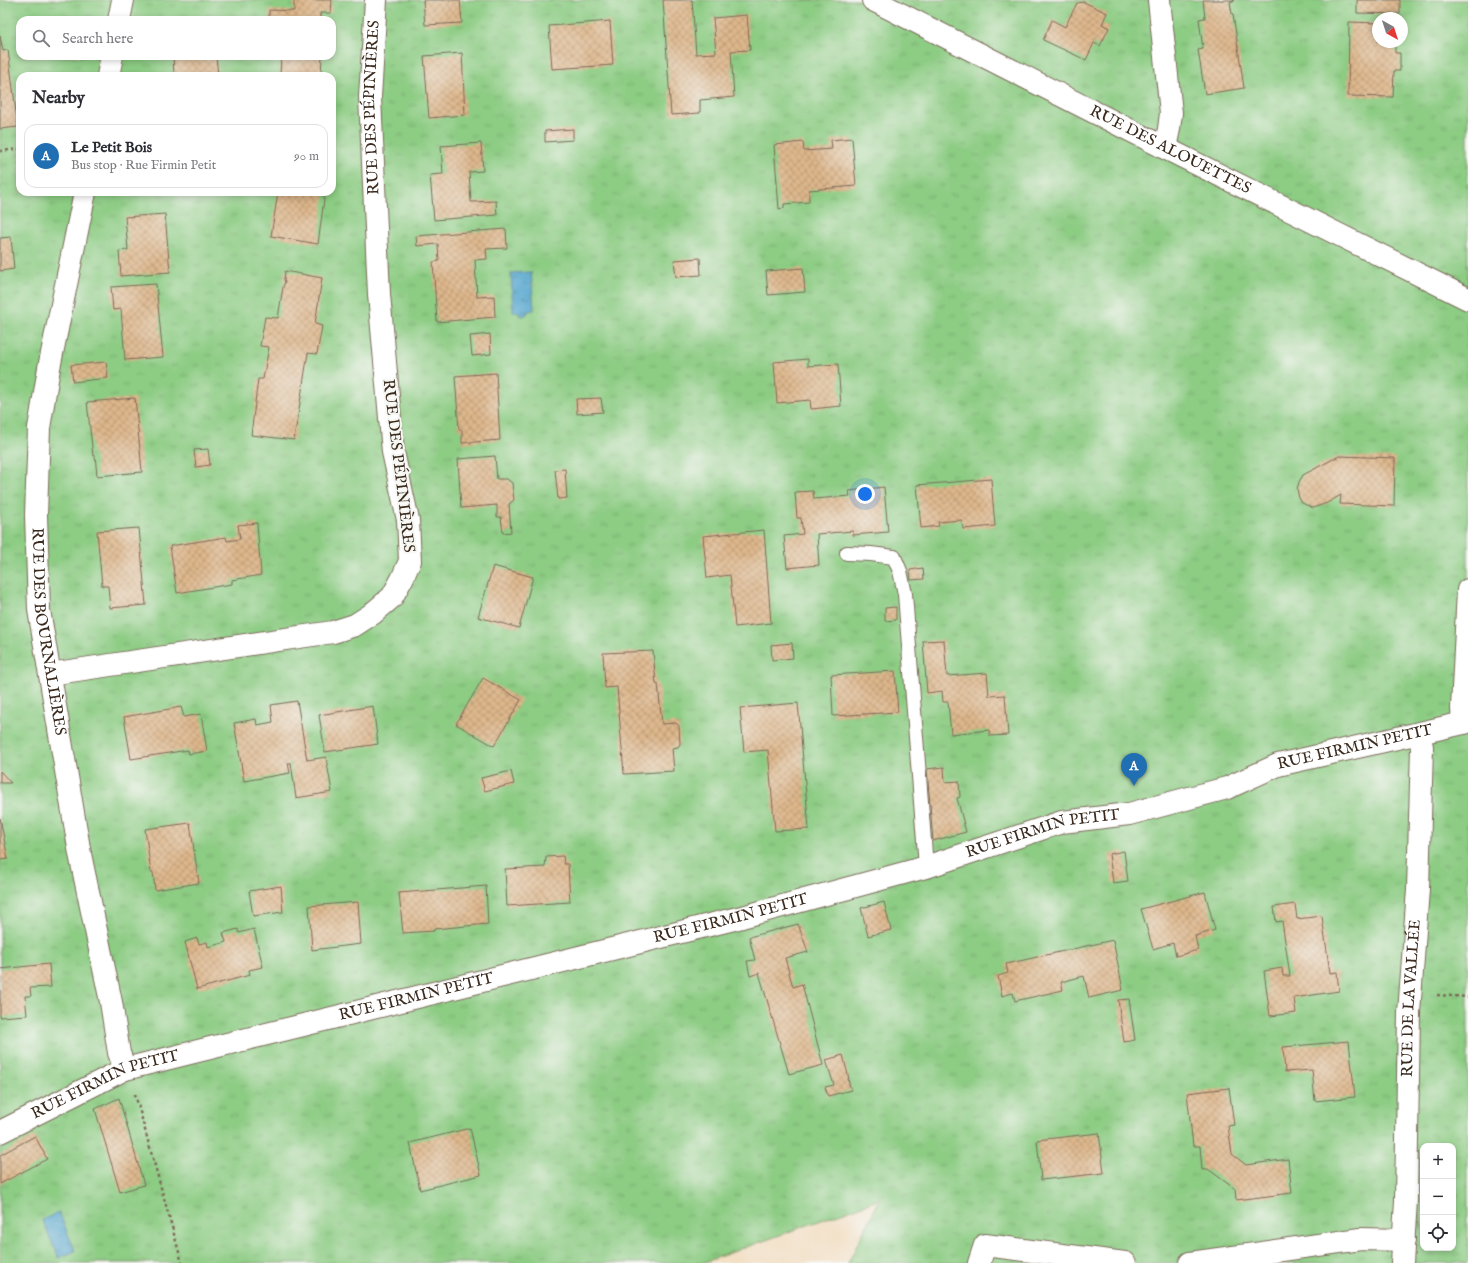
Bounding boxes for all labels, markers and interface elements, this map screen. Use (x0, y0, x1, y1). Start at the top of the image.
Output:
north arrow (1372, 12, 1408, 48)
search box (16, 16, 336, 60)
street label: RUE DES PÉPINIÈRES (358, 20, 385, 195)
icon: search (30, 27, 52, 49)
text: Search here (62, 29, 133, 48)
text: Nearby (32, 88, 85, 109)
street label: RUE DES ALOUETTES (1086, 101, 1254, 199)
text: Le Petit Bois (71, 138, 152, 157)
text: A (42, 148, 50, 165)
text: 90 m (294, 148, 319, 165)
text: Bus stop · Rue Firmin Petit (71, 157, 216, 174)
street label: RUE DES PÉPINIÈRES (377, 378, 421, 554)
your location (855, 484, 875, 504)
street label: RUE DES BOURNALIÈRES (26, 527, 70, 737)
street label: RUE FIRMIN PETIT (1275, 720, 1435, 775)
pin: A (1121, 753, 1147, 786)
street label: RUE FIRMIN PETIT (963, 805, 1121, 863)
street label: RUE FIRMIN PETIT (651, 889, 810, 948)
street label: RUE DE LA VALLÉE (1398, 919, 1426, 1077)
street label: RUE FIRMIN PETIT (337, 968, 496, 1026)
street label: RUE FIRMIN PETIT (28, 1046, 181, 1124)
map controls (1420, 1143, 1456, 1251)
button: + (1420, 1143, 1456, 1179)
button: − (1420, 1179, 1456, 1215)
button: locate (1420, 1215, 1456, 1251)

